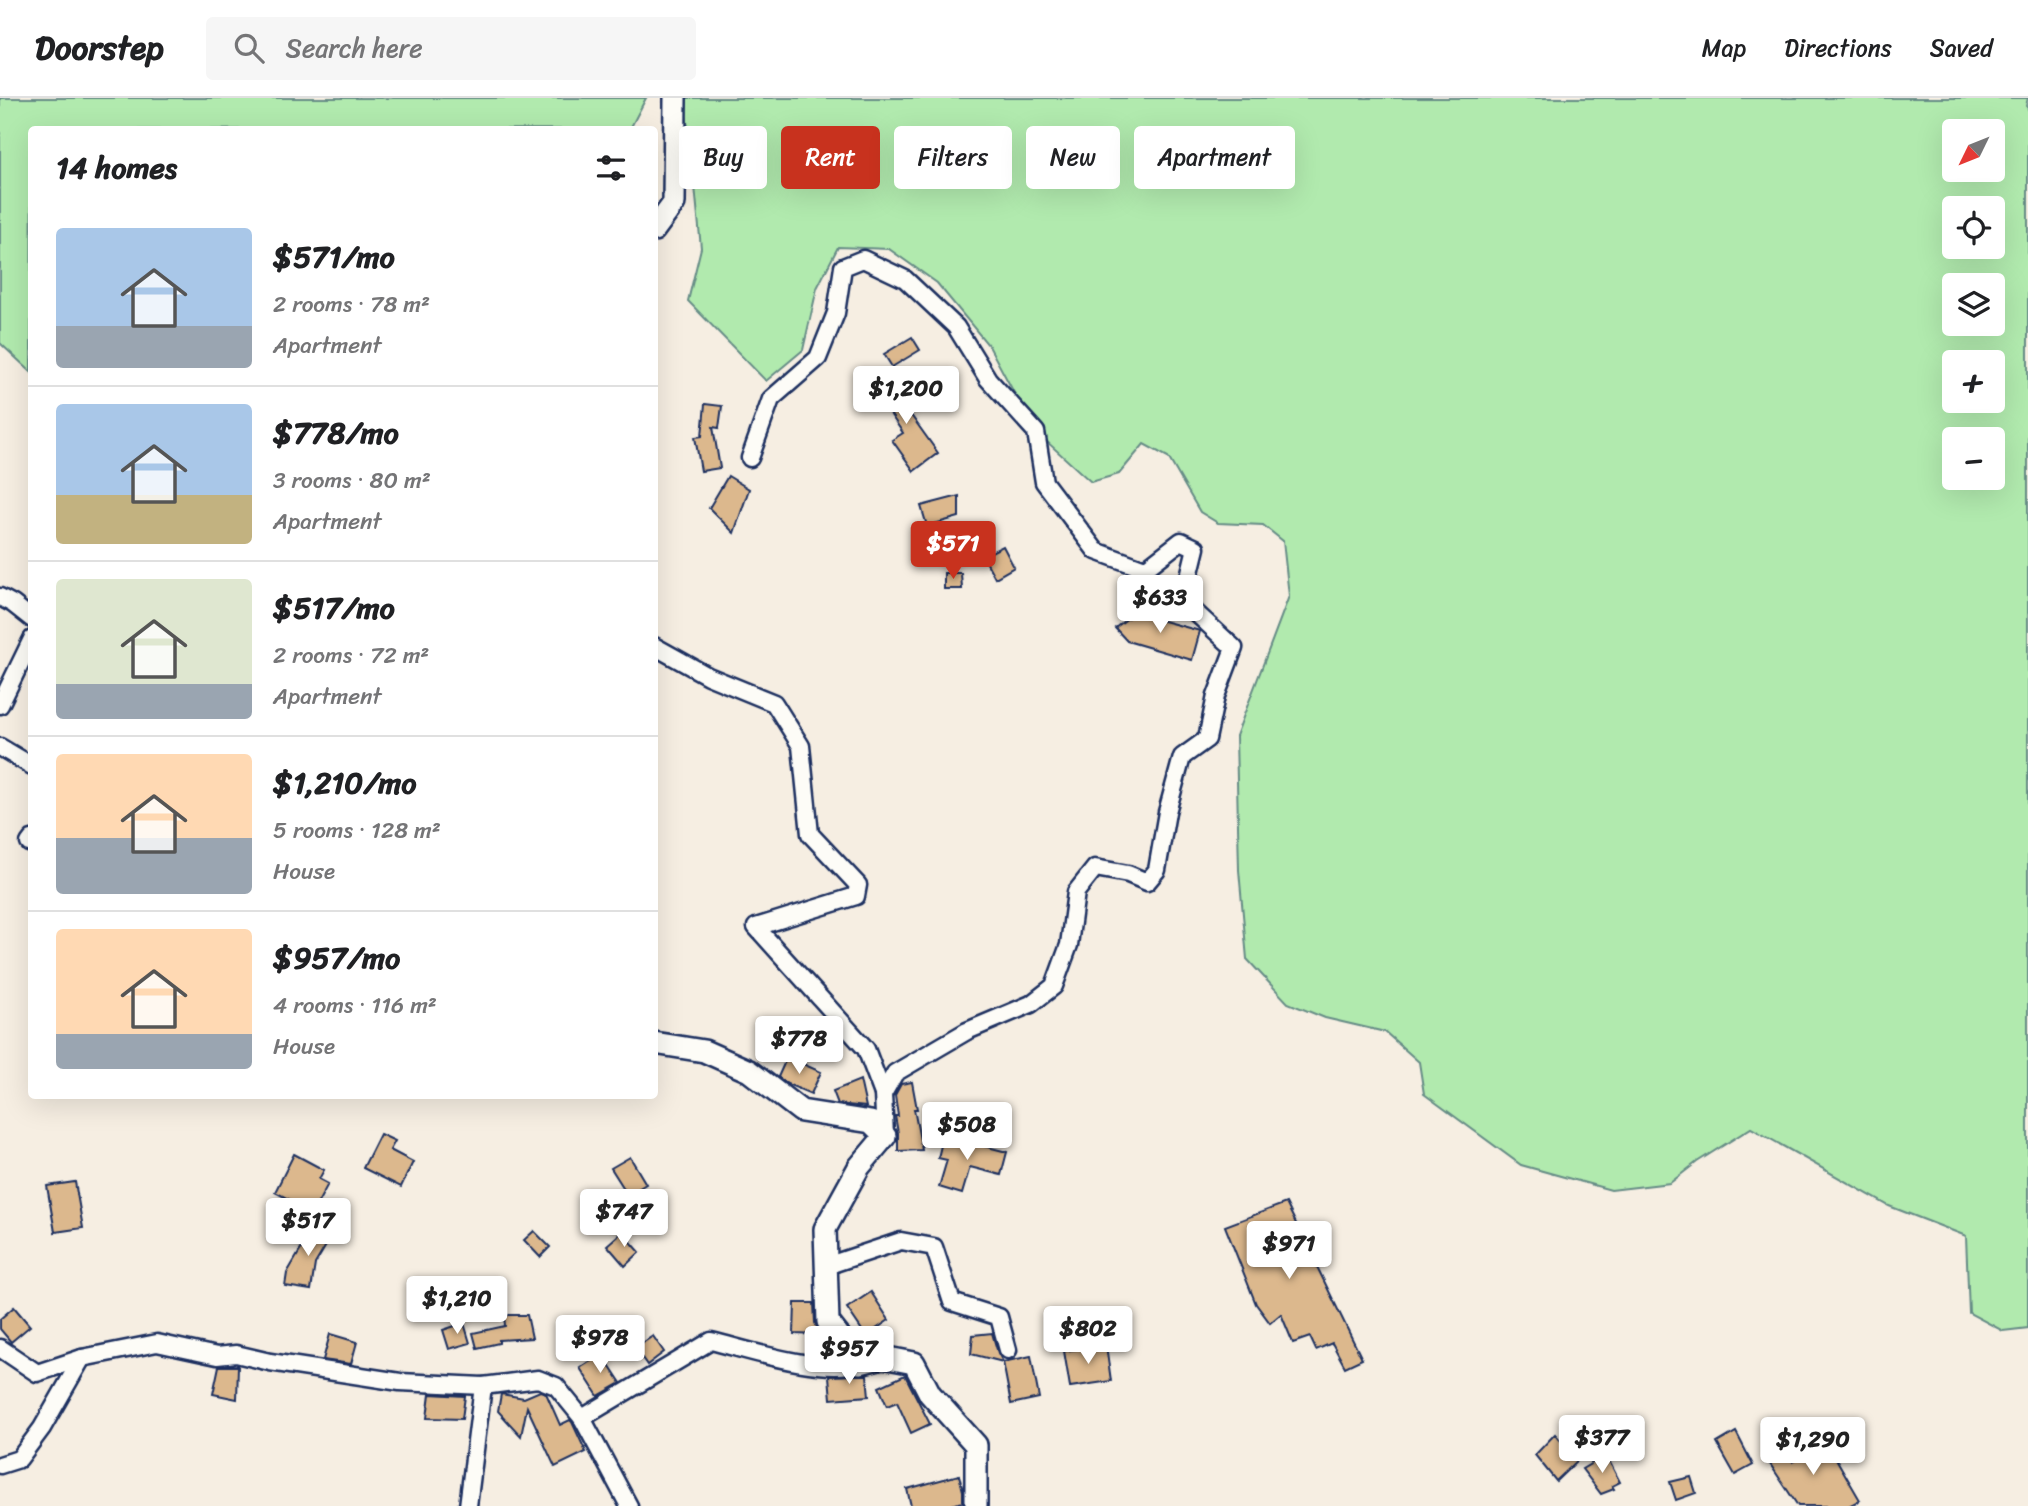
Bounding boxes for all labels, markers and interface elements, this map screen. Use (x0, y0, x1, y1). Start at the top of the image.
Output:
search box (206, 17, 696, 80)
text: Doorstep (35, 19, 164, 77)
text: Search here (286, 25, 423, 71)
text: Map (1702, 27, 1746, 69)
text: Directions (1784, 27, 1892, 69)
text: Saved (1930, 27, 1993, 69)
icon: search (230, 29, 268, 67)
north arrow (1942, 119, 2006, 182)
map controls (1942, 119, 2005, 490)
chip: Buy (679, 126, 767, 189)
chip: Rent (781, 126, 880, 189)
chip: Filters (894, 126, 1012, 189)
chip: New (1026, 126, 1120, 189)
chip: Apartment (1134, 126, 1295, 189)
text: 14 homes (56, 141, 177, 195)
icon: filters (592, 149, 630, 187)
button: locate (1942, 196, 2005, 259)
text: $571/mo (273, 230, 395, 284)
icon: home (112, 256, 196, 340)
button: layers (1942, 273, 2005, 336)
text: 2 rooms · 78 m² (273, 284, 430, 325)
text: Apartment (273, 325, 382, 366)
button: + (1942, 350, 2005, 413)
pin: $1,200 (849, 366, 963, 426)
text: $1,200 (869, 368, 943, 409)
text: $778/mo (273, 406, 399, 460)
button: − (1942, 427, 2005, 490)
icon: home (112, 432, 196, 516)
text: 3 rooms · 80 m² (273, 460, 431, 501)
text: Apartment (273, 501, 382, 542)
pin: $571 (912, 522, 994, 581)
text: $571 (927, 523, 979, 564)
pin: $633 (1119, 575, 1201, 635)
text: $633 (1133, 577, 1187, 618)
text: $517/mo (273, 581, 395, 635)
icon: home (112, 607, 196, 691)
text: 2 rooms · 72 m² (273, 635, 429, 676)
text: Apartment (273, 676, 382, 717)
text: $1,210/mo (273, 756, 416, 810)
icon: home (112, 782, 196, 866)
text: 5 rooms · 128 m² (273, 810, 441, 851)
text: House (273, 851, 335, 892)
text: $957/mo (273, 931, 400, 985)
icon: home (112, 957, 196, 1041)
text: 4 rooms · 116 m² (273, 985, 437, 1026)
pin: $778 (758, 1016, 840, 1076)
text: $778 (771, 1018, 827, 1059)
text: House (273, 1026, 335, 1067)
pin: $508 (926, 1102, 1008, 1162)
text: $508 (938, 1104, 996, 1145)
pin: $747 (583, 1190, 665, 1249)
text: $747 (596, 1191, 652, 1232)
pin: $517 (267, 1198, 349, 1258)
text: $517 (282, 1200, 334, 1241)
pin: $971 (1248, 1222, 1330, 1281)
text: $971 (1263, 1223, 1315, 1264)
pin: $1,210 (400, 1276, 514, 1336)
text: $1,210 (422, 1278, 492, 1319)
pin: $802 (1047, 1306, 1129, 1366)
text: $802 (1059, 1308, 1117, 1349)
pin: $978 (559, 1316, 641, 1375)
text: $978 (572, 1317, 628, 1358)
pin: $957 (808, 1326, 890, 1386)
text: $957 (821, 1328, 877, 1369)
pin: $377 (1561, 1416, 1643, 1475)
text: $377 (1575, 1417, 1629, 1458)
pin: $1,290 (1756, 1418, 1870, 1477)
text: $1,290 (1776, 1419, 1850, 1460)

